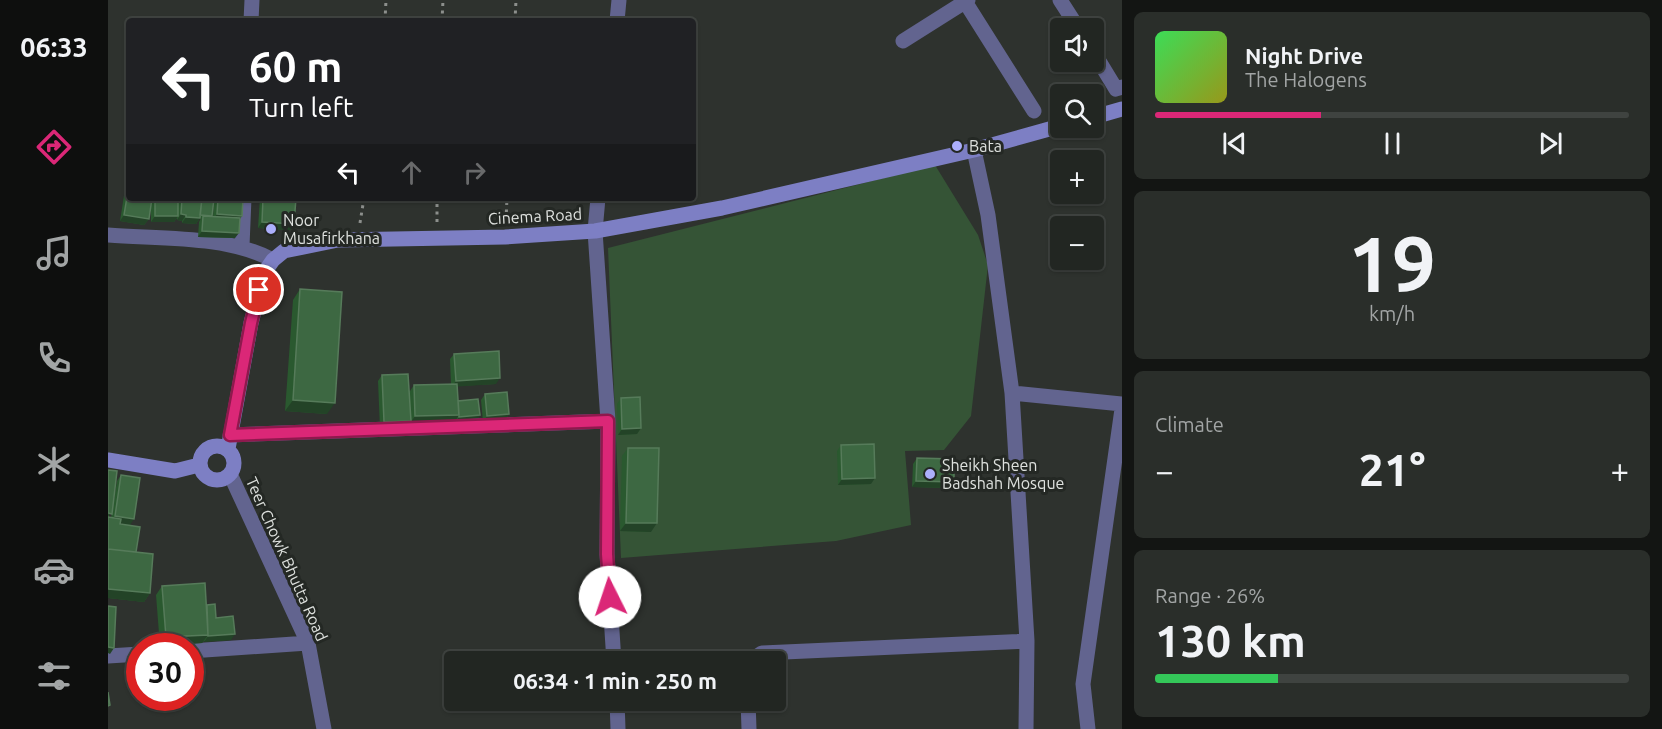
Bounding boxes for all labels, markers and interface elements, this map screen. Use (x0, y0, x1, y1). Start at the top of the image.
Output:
map controls (1050, 18, 1104, 270)
button: sound (1050, 18, 1104, 72)
text: 06:33 (20, 32, 88, 62)
icon: left (150, 42, 228, 120)
text: 60 m (249, 43, 343, 90)
text: Night Drive (1245, 43, 1363, 68)
text: The Halogens (1245, 68, 1367, 91)
button: search (1050, 84, 1104, 138)
text: Turn left (249, 92, 353, 122)
icon: directions (33, 126, 75, 168)
icon: previous (1218, 127, 1251, 160)
icon: pause (1376, 127, 1409, 160)
icon: next (1534, 127, 1567, 160)
place label: Bata (969, 137, 1002, 155)
marker: Bata (950, 139, 964, 153)
button: + (1050, 150, 1104, 204)
icon: left (332, 156, 365, 189)
icon: ahead (395, 156, 428, 189)
icon: right (458, 156, 491, 189)
street label: Cinema Road (487, 205, 583, 227)
place label: Noor Musafirkhana (283, 211, 380, 247)
button: − (1050, 216, 1104, 270)
text: 19 (1348, 219, 1436, 307)
marker: Noor Musafirkhana (264, 222, 278, 236)
icon: music (33, 232, 75, 274)
pin (233, 264, 284, 315)
icon: arrive (242, 273, 275, 306)
text: km/h (1369, 302, 1415, 325)
icon: phone (33, 337, 75, 379)
text: Climate (1155, 413, 1224, 436)
icon: climate (33, 443, 75, 485)
text: 21° (1359, 444, 1425, 495)
text: − (1155, 452, 1174, 489)
text: + (1610, 452, 1629, 489)
place label: Sheikh Sheen Badshah Mosque (942, 456, 1064, 492)
marker: Sheikh Sheen Badshah Mosque (923, 467, 937, 481)
street label: Teer Chowk Bhutta Road (243, 474, 331, 644)
icon: car (33, 549, 75, 591)
position arrow (578, 565, 642, 629)
text: Range · 26% (1155, 584, 1265, 607)
text: 130 km (1155, 615, 1306, 666)
speed limit sign: 30 (126, 633, 204, 711)
icon: filters (33, 655, 75, 697)
text: 06:34 · 1 min · 250 m (513, 668, 717, 693)

